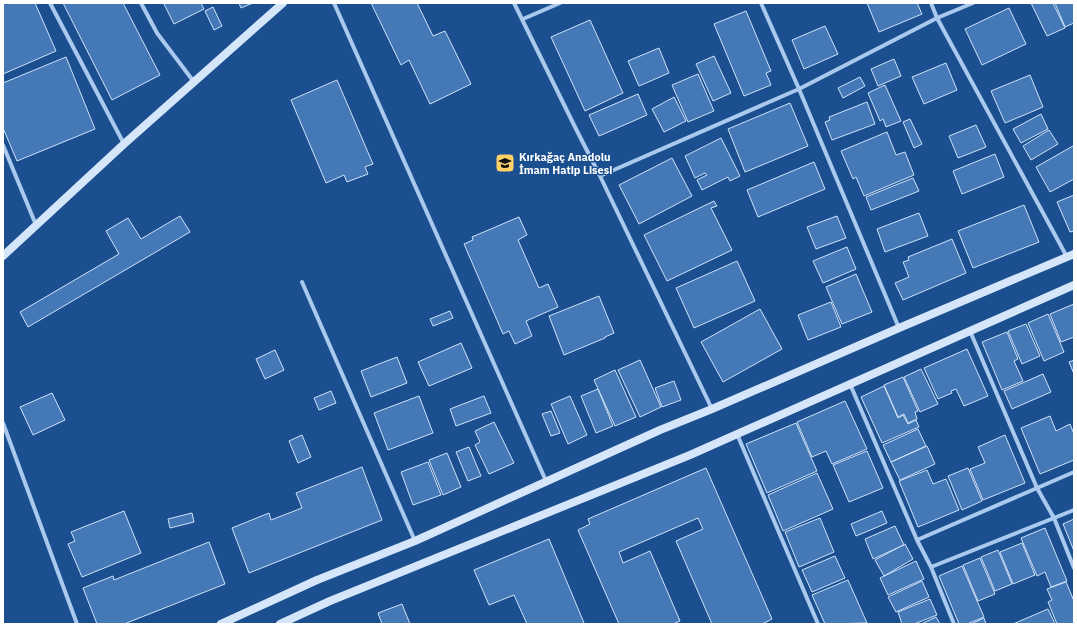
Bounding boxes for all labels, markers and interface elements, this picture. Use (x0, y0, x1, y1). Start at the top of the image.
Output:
place label: Kırkağaç Anadolu İmam Hatip Lisesi (519, 150, 612, 177)
school or university icon: Kırkağaç Anadolu İmam Hatip Lisesi (494, 152, 516, 174)

